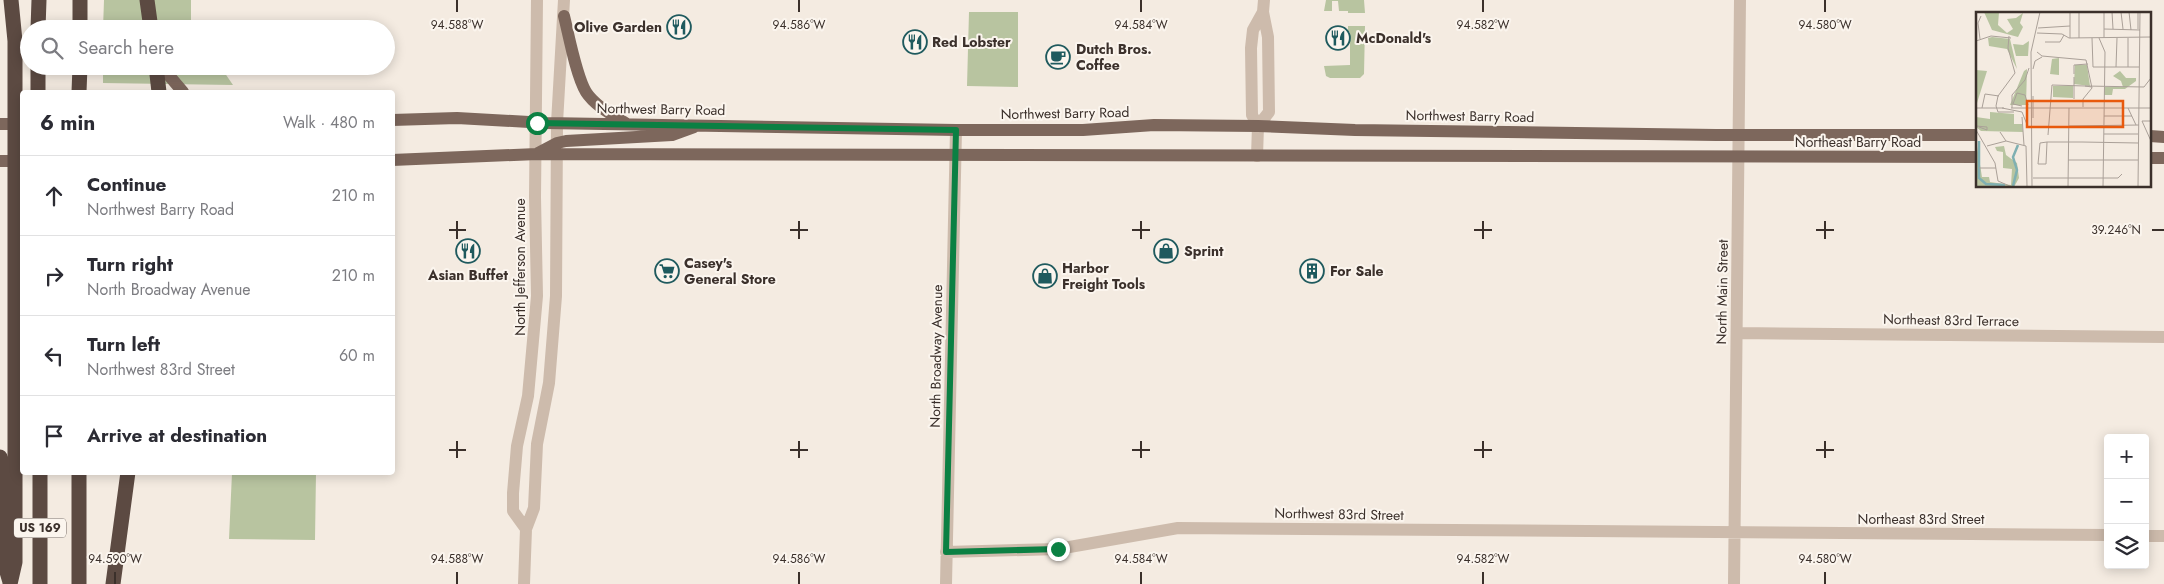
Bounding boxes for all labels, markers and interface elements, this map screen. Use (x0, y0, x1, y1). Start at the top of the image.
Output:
inset map (1976, 12, 2152, 188)
restaurant icon: Olive Garden (666, 14, 692, 40)
text: 94.588°W (431, 16, 483, 34)
text: 94.586°W (773, 16, 826, 34)
text: 94.584°W (1114, 16, 1168, 34)
text: 94.582°W (1457, 16, 1510, 34)
text: 94.580°W (1798, 16, 1852, 34)
place label: Olive Garden (574, 17, 662, 37)
search box (20, 20, 395, 75)
restaurant icon: McDonald's (1325, 25, 1351, 51)
place label: McDonald's (1356, 28, 1432, 48)
restaurant icon: Red Lobster (902, 29, 928, 55)
place label: Red Lobster (932, 32, 1011, 52)
icon: search (38, 34, 66, 62)
text: Search here (78, 34, 174, 61)
place label: Dutch Bros. Coffee (1076, 39, 1152, 75)
cafe icon: Dutch Bros. Coffee (1045, 44, 1071, 70)
street label: Northwest Barry Road (596, 98, 726, 120)
street label: Northwest Barry Road (1000, 102, 1130, 124)
street label: Northwest Barry Road (1405, 105, 1535, 127)
text: 6 min (40, 108, 95, 138)
text: Walk · 480 m (283, 111, 375, 134)
route start (526, 112, 549, 135)
street label: Northeast Barry Road (1795, 132, 1921, 152)
text: Continue (87, 171, 166, 198)
icon: ahead (40, 182, 68, 210)
text: 210 m (332, 184, 375, 207)
text: Northwest Barry Road (87, 198, 234, 221)
street label: North Jefferson Avenue (510, 198, 530, 336)
text: 39.246°N (2091, 221, 2141, 239)
restaurant icon: Asian Buffet (455, 238, 481, 264)
shop icon: Sprint (1153, 238, 1179, 264)
street label: North Main Street (1711, 239, 1733, 345)
place label: Sprint (1184, 241, 1224, 261)
text: Turn right (87, 251, 173, 278)
place label: Casey's General Store (684, 253, 776, 289)
supermarket icon: Casey's General Store (654, 258, 680, 284)
place label: Harbor Freight Tools (1062, 258, 1146, 294)
building icon: For Sale (1299, 258, 1325, 284)
place label: For Sale (1330, 261, 1384, 281)
icon: right (40, 262, 68, 290)
shop icon: Harbor Freight Tools (1032, 263, 1058, 289)
text: 210 m (332, 264, 375, 287)
place label: Asian Buffet (427, 265, 508, 285)
text: North Broadway Avenue (87, 278, 251, 301)
street label: North Broadway Avenue (925, 284, 947, 428)
street label: Northeast 83rd Terrace (1883, 309, 2019, 331)
text: Turn left (87, 331, 160, 358)
icon: left (40, 342, 68, 370)
text: 60 m (339, 344, 375, 367)
text: Northwest 83rd Street (87, 358, 235, 381)
icon: arrive (40, 422, 68, 450)
text: Arrive at destination (87, 422, 267, 449)
map controls (2104, 434, 2149, 569)
button: + (2104, 434, 2149, 479)
button: − (2104, 479, 2149, 524)
street label: Northwest 83rd Street (1274, 503, 1404, 525)
street label: Northeast 83rd Street (1858, 509, 1985, 529)
road number: US 169 (14, 518, 66, 538)
button: layers (2104, 524, 2149, 569)
route end (1047, 538, 1070, 561)
text: 94.590°W (88, 550, 142, 568)
text: 94.588°W (431, 550, 483, 568)
text: 94.586°W (773, 550, 826, 568)
text: 94.584°W (1114, 550, 1168, 568)
text: 94.582°W (1457, 550, 1510, 568)
text: 94.580°W (1798, 550, 1852, 568)

